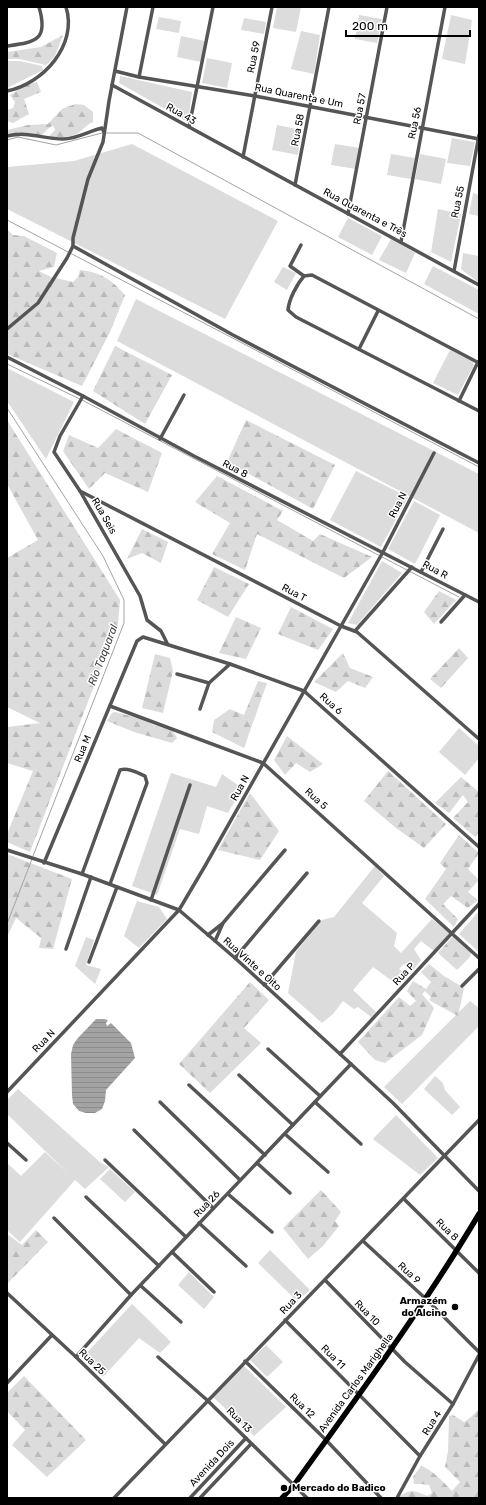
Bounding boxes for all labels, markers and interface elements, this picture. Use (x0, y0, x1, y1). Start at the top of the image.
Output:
scale bar (346, 12, 470, 38)
text: 200 m (352, 19, 388, 33)
street label: Rua 59 (245, 40, 263, 74)
street label: Rua Quarenta e Um (254, 82, 344, 110)
street label: Rua 57 (351, 92, 369, 126)
street label: Rua 43 (164, 101, 198, 127)
street label: Rua 56 (406, 106, 424, 140)
street label: Rua 58 (289, 113, 307, 147)
street label: Rua 55 (449, 185, 467, 219)
street label: Rua Quarenta e Três (321, 186, 409, 240)
street label: Rua 8 (220, 458, 250, 480)
street label: Rua N (386, 490, 410, 520)
street label: Rua Seis (89, 496, 119, 536)
street label: Rua R (420, 558, 450, 582)
street label: Rua T (280, 582, 309, 605)
water label: Rio Taquaral (85, 622, 121, 687)
street label: Rua 6 (317, 691, 345, 717)
street label: Rua M (72, 733, 94, 764)
street label: Rua N (228, 773, 252, 803)
street label: Rua 5 (302, 786, 330, 812)
street label: Rua Vinte e Oito (220, 935, 284, 993)
street label: Rua P (390, 960, 418, 988)
street label: Rua N (30, 1027, 58, 1055)
street label: Rua 26 (191, 1188, 223, 1220)
street label: Rua 8 (433, 1216, 461, 1244)
street label: Rua 9 (395, 1260, 423, 1286)
street label: Rua 3 (277, 1289, 305, 1317)
place label: Armazém do Alcino (400, 1295, 447, 1319)
street label: Rua 10 (352, 1298, 382, 1328)
marker: Armazém do Alcino (450, 1302, 460, 1312)
street label: Avenida Carlos Marighella (316, 1331, 396, 1435)
street label: Rua 11 (318, 1342, 348, 1372)
street label: Rua 25 (76, 1346, 108, 1378)
street label: Rua 12 (287, 1391, 317, 1421)
street label: Rua 13 (224, 1405, 254, 1435)
street label: Rua 4 (420, 1408, 444, 1438)
street label: Avenida Dois (187, 1437, 237, 1489)
place label: Mercado do Badico (292, 1482, 386, 1494)
marker: Mercado do Badico (279, 1483, 289, 1493)

